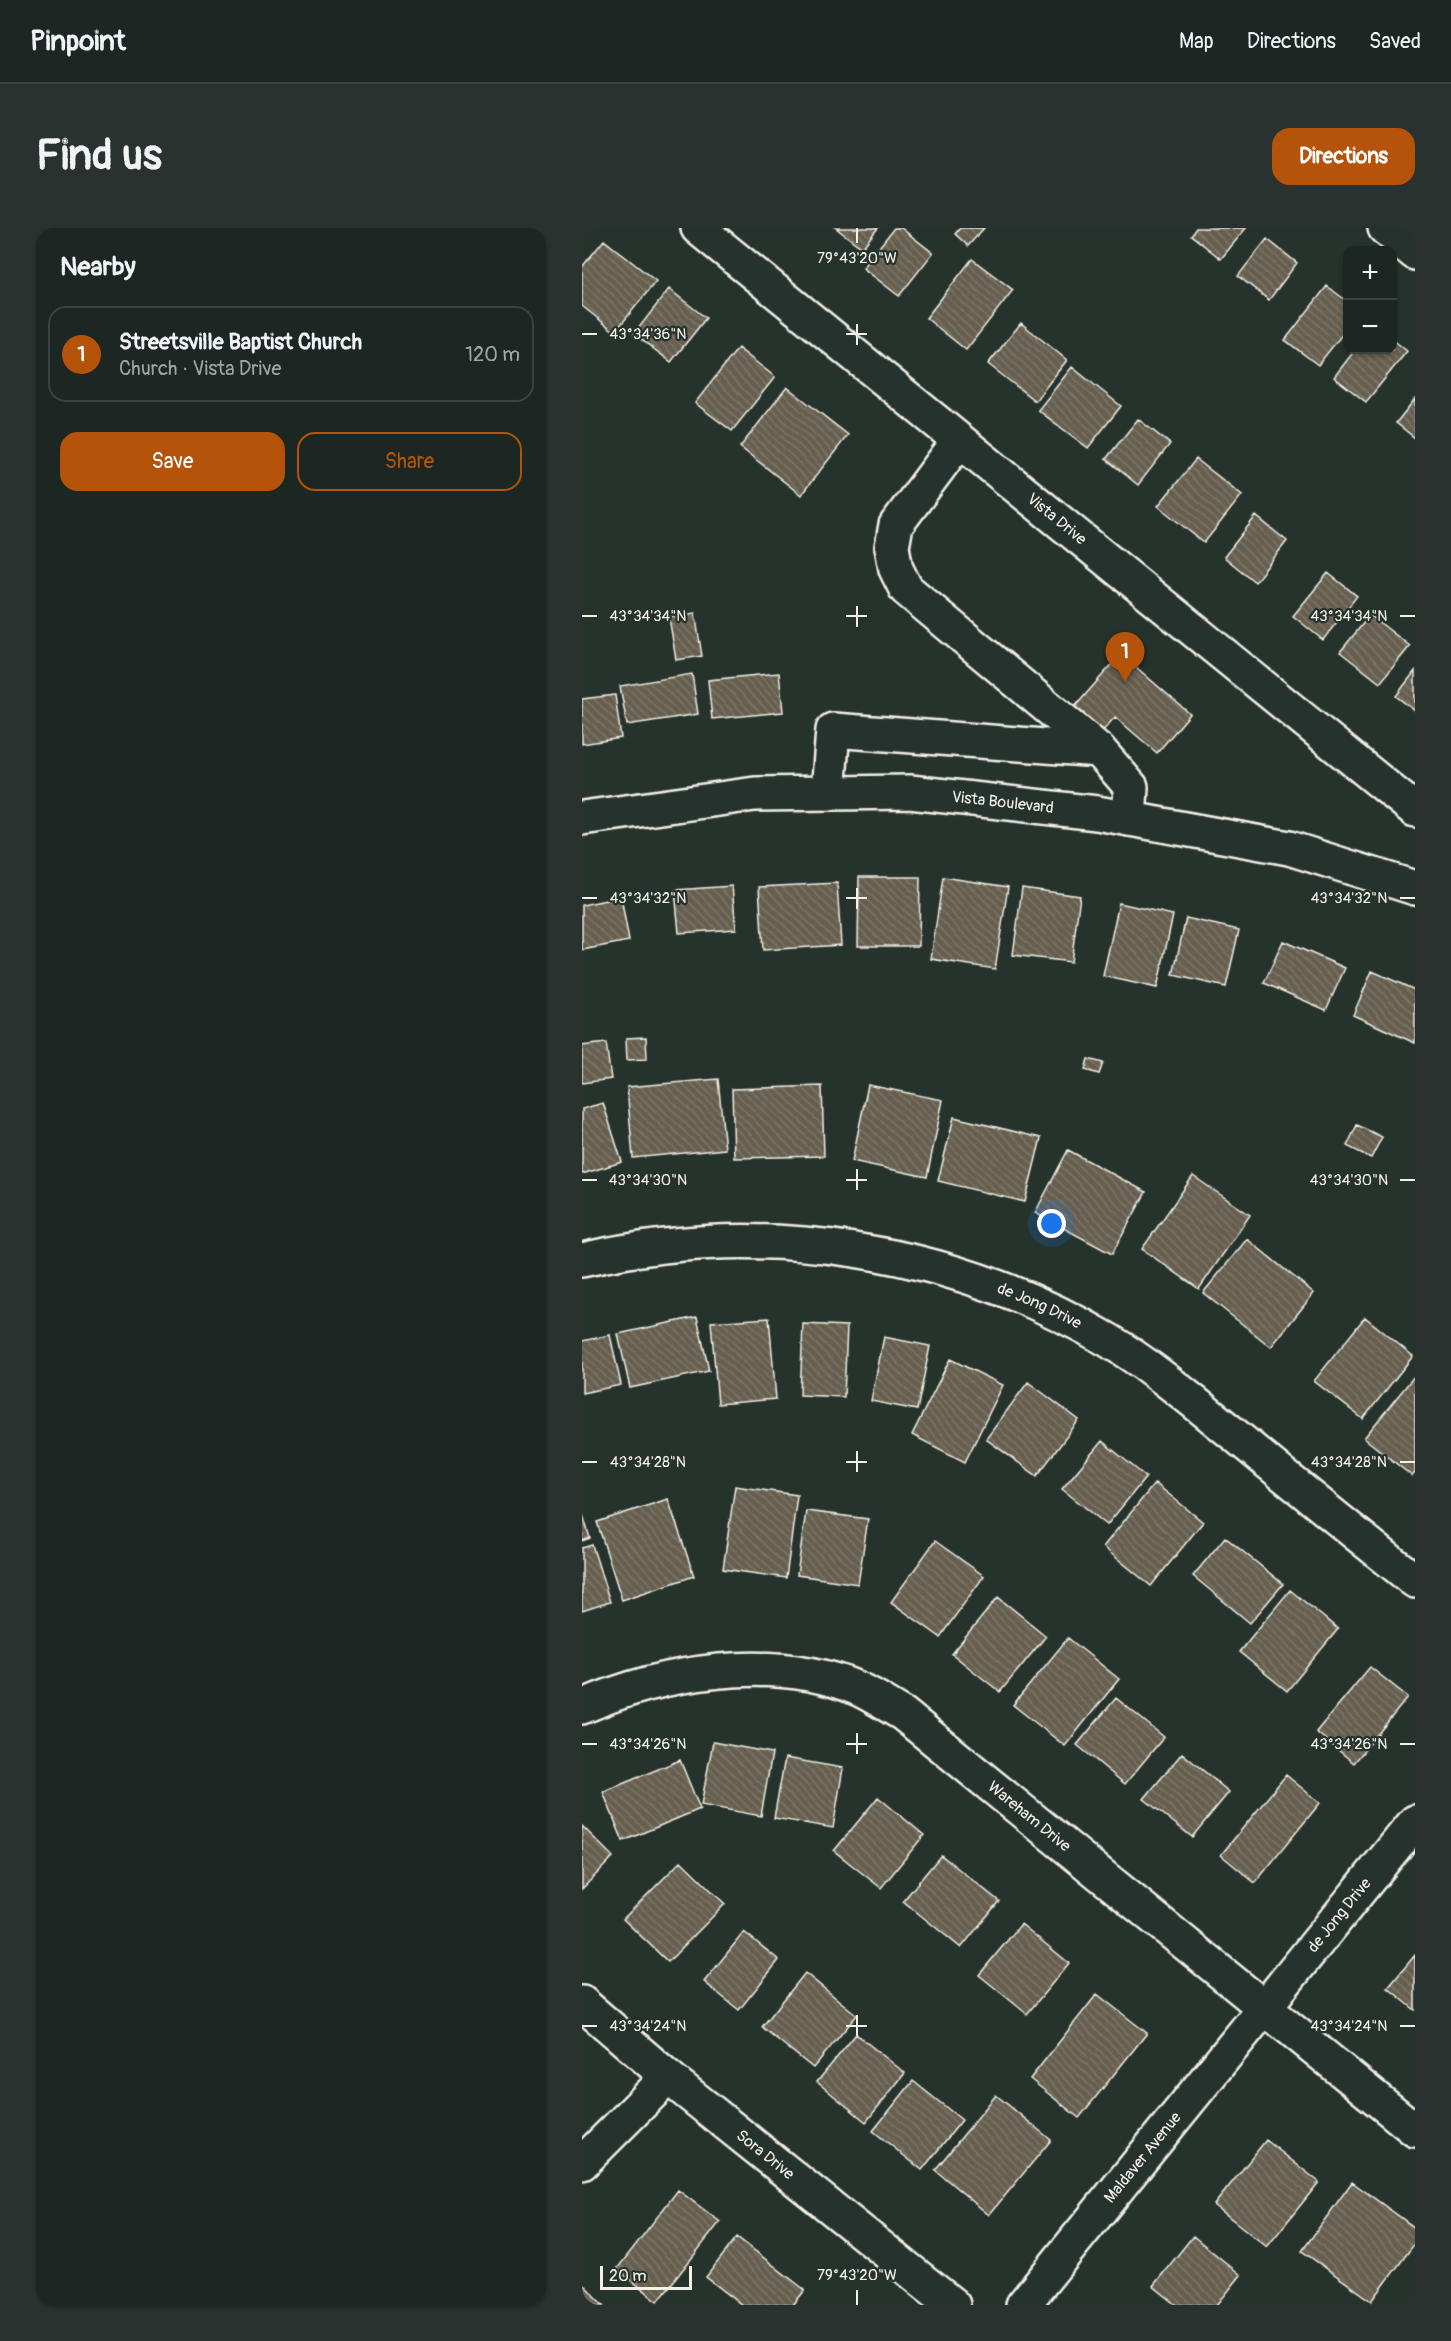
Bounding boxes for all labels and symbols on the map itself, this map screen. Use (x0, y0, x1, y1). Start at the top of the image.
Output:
text: 79°43'20"W (817, 249, 897, 268)
text: 43°34'36"N (609, 325, 687, 344)
street label: Vista Drive (1023, 489, 1091, 549)
text: 43°34'34"N (610, 607, 686, 626)
text: 43°34'34"N (1311, 607, 1387, 626)
pin: 1 (1106, 632, 1144, 682)
street label: Vista Boulevard (951, 787, 1055, 818)
text: 43°34'32"N (610, 889, 686, 908)
text: 43°34'32"N (1311, 889, 1387, 908)
text: 43°34'30"N (609, 1171, 687, 1190)
text: 43°34'30"N (1310, 1171, 1388, 1190)
your location (1037, 1209, 1066, 1238)
street label: de Jong Drive (994, 1278, 1085, 1333)
text: 43°34'28"N (610, 1453, 686, 1472)
text: 43°34'28"N (1311, 1453, 1387, 1472)
text: 43°34'26"N (609, 1735, 687, 1754)
text: 43°34'26"N (1310, 1735, 1388, 1754)
street label: Wareham Drive (984, 1777, 1075, 1856)
street label: de Jong Drive (1303, 1874, 1376, 1957)
text: 43°34'24"N (610, 2017, 687, 2036)
text: 43°34'24"N (1311, 2017, 1388, 2036)
street label: Maldaver Avenue (1100, 2108, 1186, 2207)
street label: Sora Drive (732, 2126, 798, 2184)
scale bar (600, 2263, 692, 2290)
text: 79°43'20"W (817, 2266, 897, 2285)

